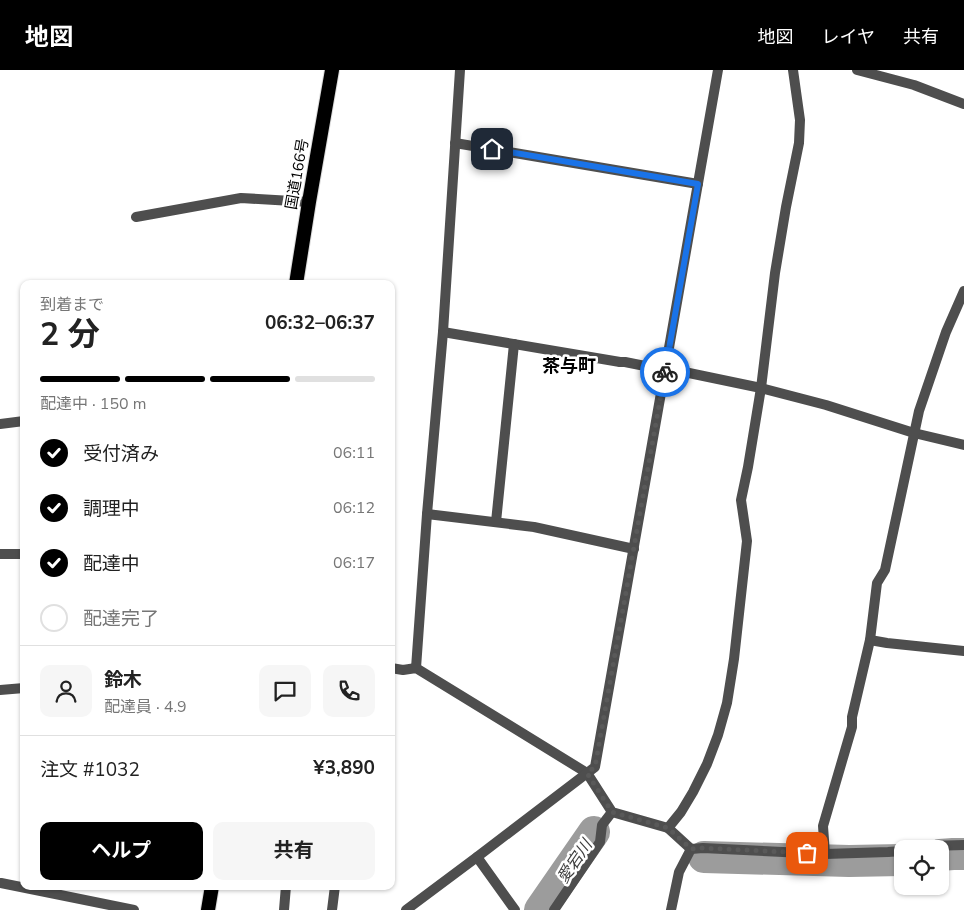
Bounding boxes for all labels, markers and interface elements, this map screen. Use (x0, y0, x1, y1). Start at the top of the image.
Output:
text: 地図 (25, 21, 73, 53)
text: 地図 (758, 25, 794, 49)
text: レイヤ (822, 25, 875, 49)
text: 共有 (903, 25, 939, 49)
pin (471, 128, 513, 170)
icon: home (478, 135, 506, 163)
street label: 国道166号 (281, 137, 313, 211)
text: 到着まで (40, 294, 104, 316)
text: 06:32–06:37 (265, 310, 375, 336)
text: 2 分 (40, 313, 100, 356)
courier (640, 347, 690, 397)
district label: 茶与町 (542, 354, 596, 378)
icon: bike (651, 358, 679, 386)
text: 配達中 · 150 m (40, 393, 146, 415)
icon: check (40, 439, 68, 467)
text: 受付済み (83, 441, 159, 467)
text: 06:11 (333, 442, 375, 464)
icon: check (40, 494, 68, 522)
text: 調理中 (83, 496, 140, 522)
text: 06:12 (333, 497, 375, 519)
icon: check (40, 549, 68, 577)
text: 配達中 (83, 551, 140, 577)
text: 06:17 (333, 552, 375, 574)
text: 配達完了 (83, 606, 159, 632)
button: person (40, 665, 92, 717)
button: chat (259, 665, 311, 717)
button: phone (323, 665, 375, 717)
text: 鈴木 (104, 667, 142, 693)
text: 配達員 · 4.9 (104, 696, 187, 718)
text: ¥3,890 (313, 755, 375, 781)
text: 注文 #1032 (40, 757, 140, 783)
button: ヘルプ (40, 822, 203, 880)
button: 共有 (213, 822, 375, 880)
pin (786, 832, 828, 874)
water label: 愛宕川 (552, 834, 598, 888)
icon: bag (793, 839, 821, 867)
map controls (894, 840, 949, 895)
button: locate (894, 840, 949, 895)

